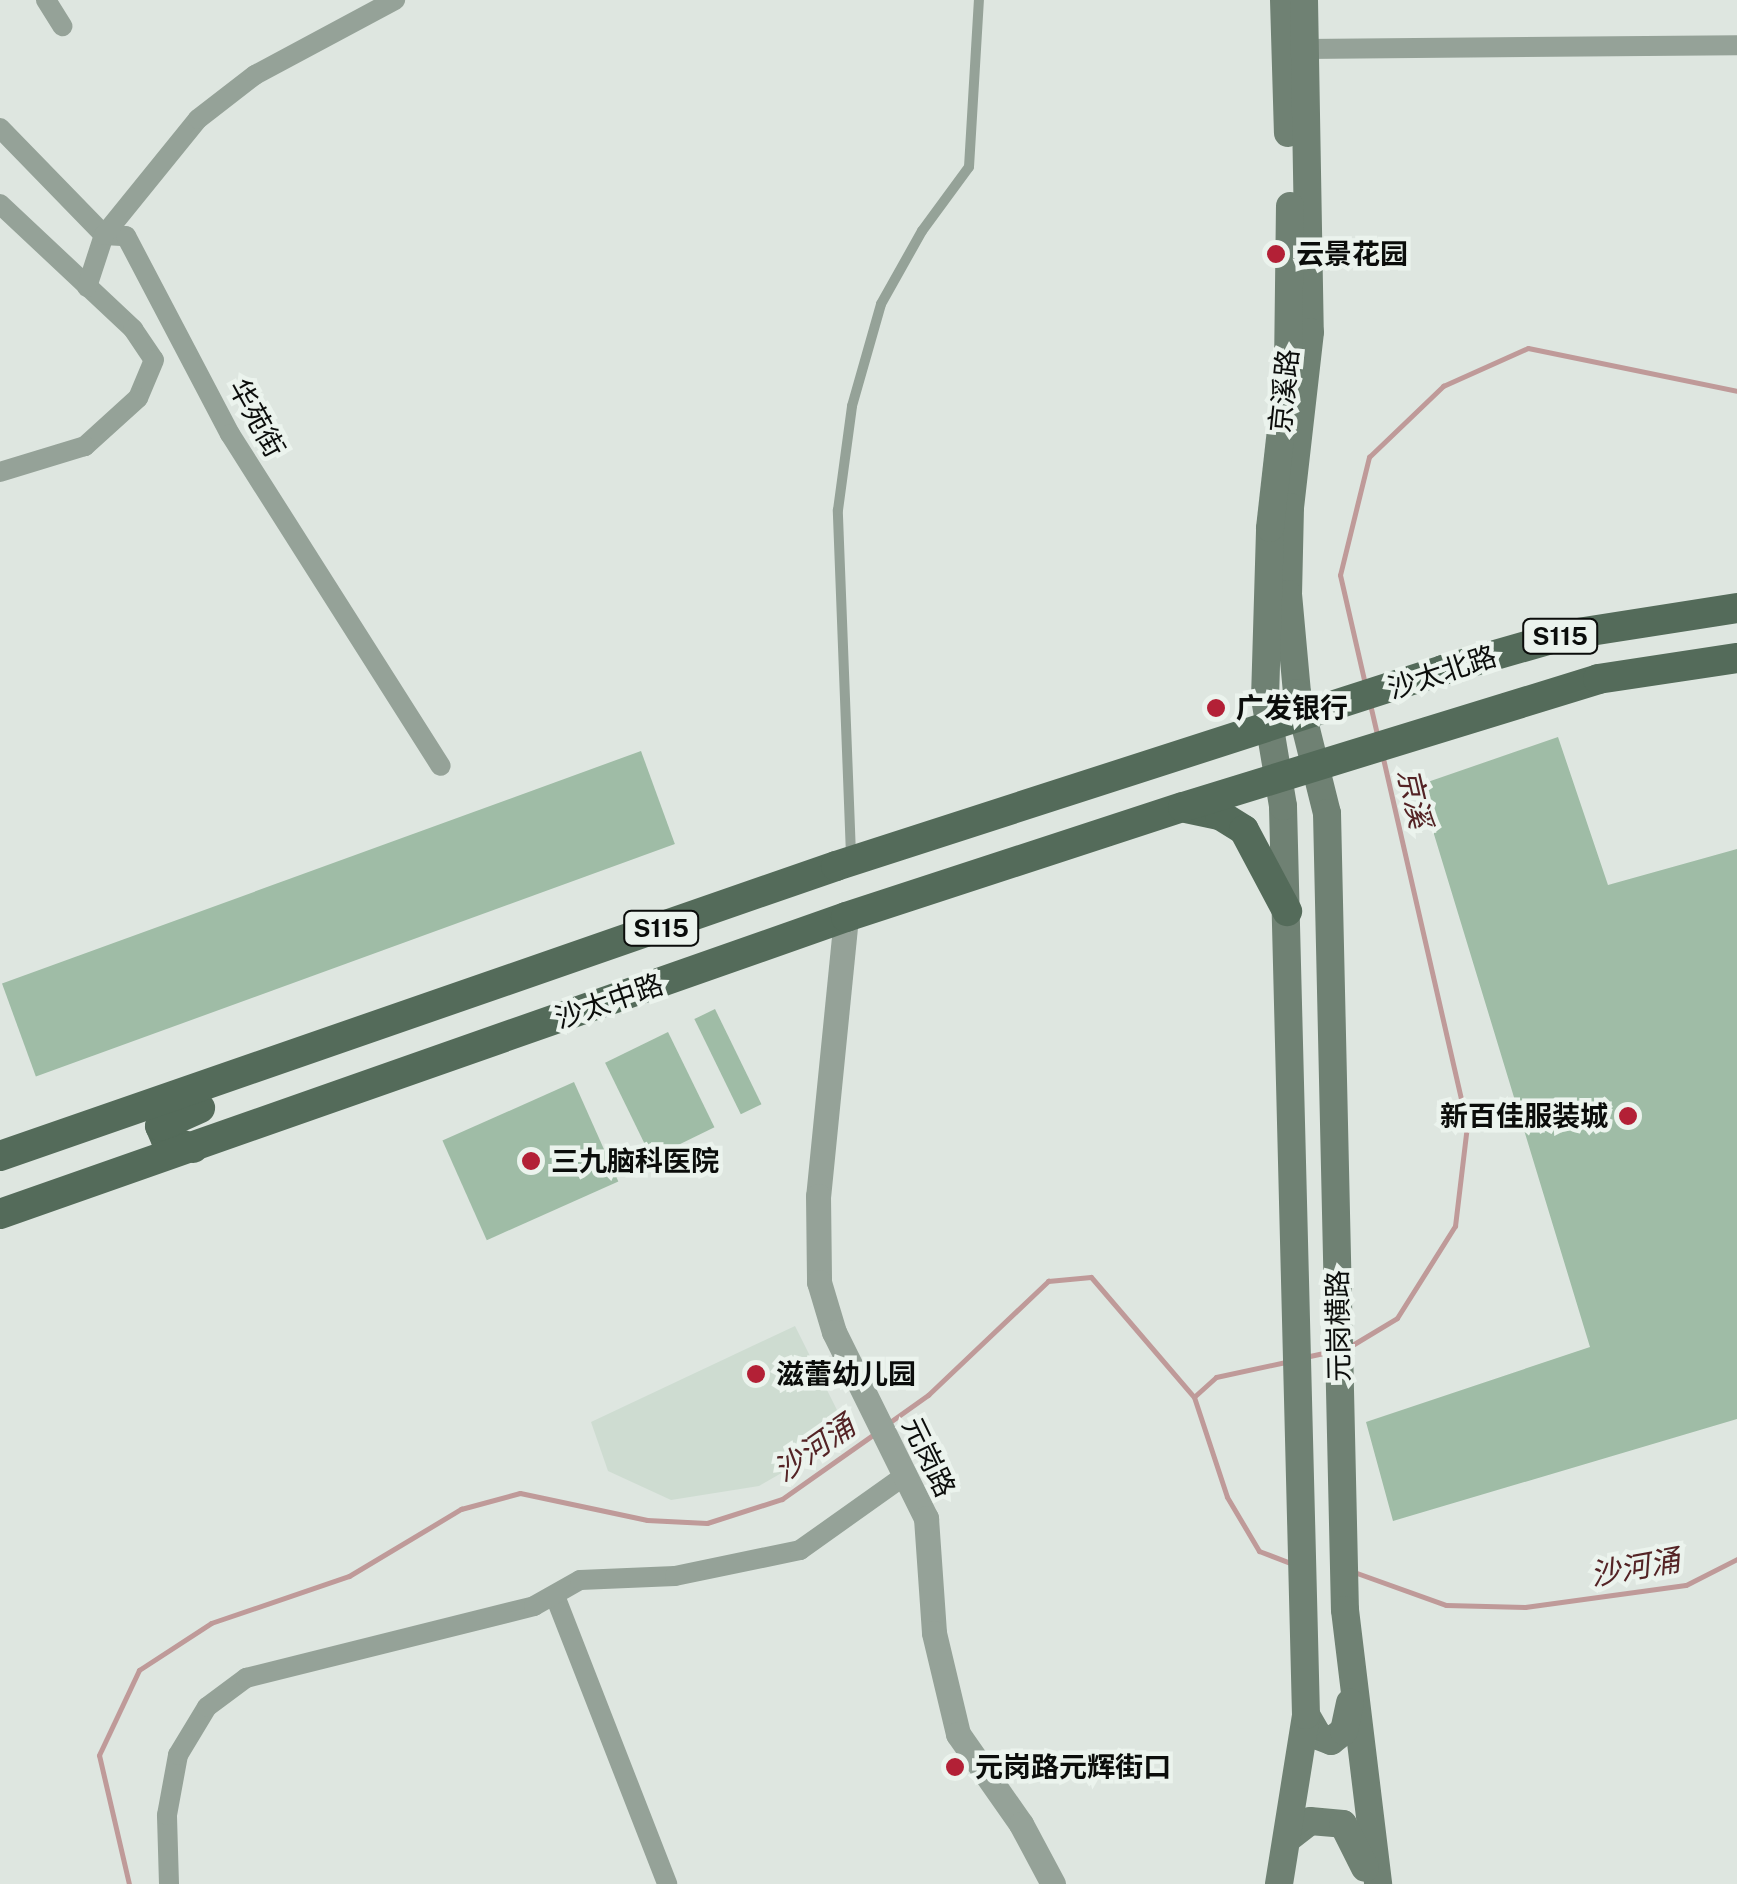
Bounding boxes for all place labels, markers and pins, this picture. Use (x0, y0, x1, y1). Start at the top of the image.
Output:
place label: 云景花园 (1296, 237, 1408, 271)
marker: 云景花园 (1265, 243, 1287, 265)
place label: 广发银行 (1236, 691, 1348, 725)
marker: 广发银行 (1205, 697, 1227, 719)
place label: 新百佳服装城 (1440, 1099, 1608, 1133)
marker: 新百佳服装城 (1617, 1105, 1639, 1127)
place label: 三九脑科医院 (551, 1144, 719, 1178)
marker: 三九脑科医院 (520, 1150, 542, 1172)
place label: 滋蕾幼儿园 (776, 1357, 916, 1391)
marker: 滋蕾幼儿园 (745, 1363, 767, 1385)
place label: 元岗路元辉街口 (975, 1750, 1171, 1784)
marker: 元岗路元辉街口 (944, 1756, 966, 1778)

